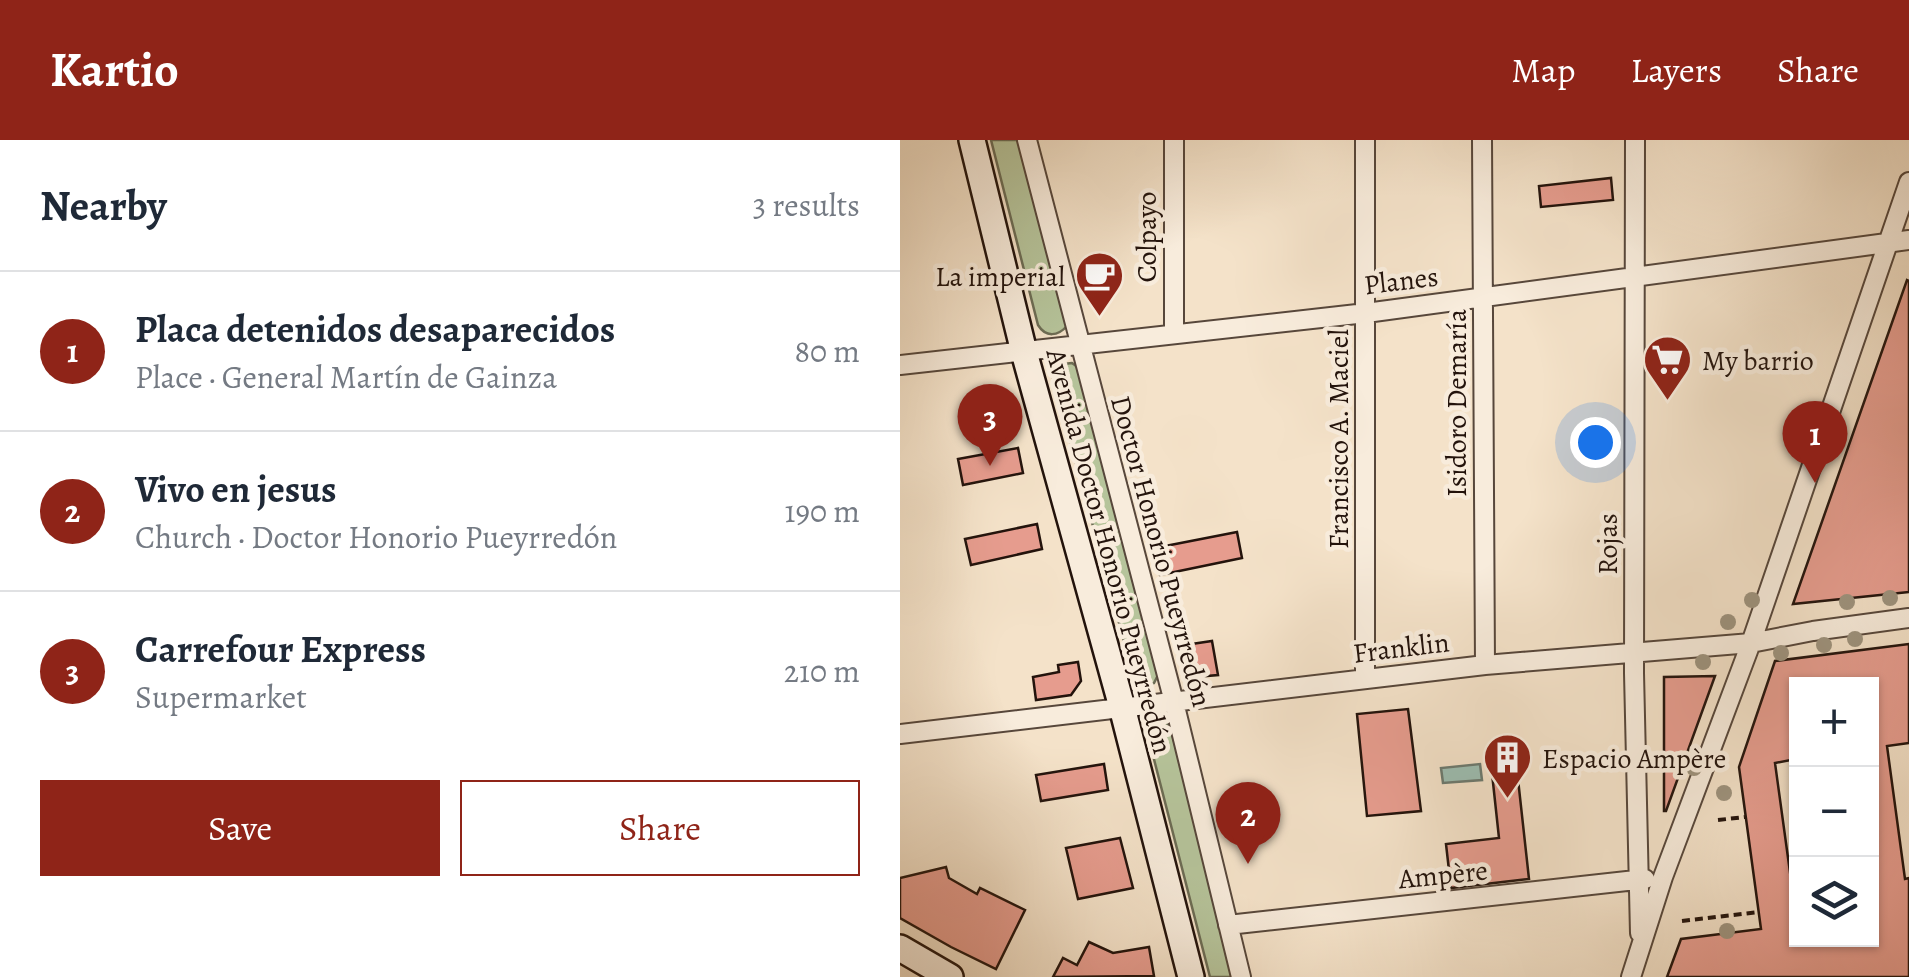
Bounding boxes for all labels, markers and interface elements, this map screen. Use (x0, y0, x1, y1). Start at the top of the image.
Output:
text: Kartio (50, 37, 179, 103)
text: Map (1511, 46, 1575, 94)
text: Layers (1630, 46, 1722, 94)
text: Share (1777, 46, 1859, 94)
text: Nearby (40, 177, 167, 234)
text: 3 results (753, 183, 860, 227)
street label: Colpayo (1128, 191, 1166, 283)
cafe icon: La imperial (1074, 250, 1126, 318)
place label: La imperial (935, 258, 1065, 296)
street label: Planes (1362, 258, 1440, 304)
text: Placa detenidos desaparecidos (135, 303, 615, 355)
street label: Isidoro Demaría (1438, 309, 1476, 497)
text: 1 (67, 329, 78, 373)
text: 80 m (794, 329, 860, 373)
street label: Francisco A. Maciel (1320, 329, 1358, 549)
supermarket icon: My barrio (1641, 334, 1693, 402)
place label: My barrio (1702, 342, 1814, 380)
street label: Avenida Doctor Honorio Pueyrredón (1040, 345, 1180, 757)
text: Place · General Martín de Gainza (135, 355, 557, 399)
pin: 3 (958, 384, 1022, 466)
street label: Doctor Honorio Pueyrredón (1104, 392, 1220, 710)
pin: 1 (1782, 400, 1848, 483)
your location (1570, 417, 1621, 468)
text: Vivo en jesus (135, 463, 337, 515)
text: 2 (65, 489, 80, 533)
text: 190 m (784, 489, 860, 533)
street label: Rojas (1589, 513, 1627, 575)
text: Church · Doctor Honorio Pueyrredón (135, 515, 617, 559)
text: Carrefour Express (135, 623, 426, 675)
street label: Franklin (1351, 623, 1451, 673)
text: 3 (66, 649, 79, 693)
text: 210 m (784, 649, 860, 693)
text: Supermarket (135, 675, 307, 719)
map controls (1789, 677, 1879, 947)
button: + (1789, 677, 1879, 767)
building icon: Espacio Ampère (1481, 732, 1533, 800)
place label: Espacio Ampère (1542, 740, 1726, 778)
button: − (1789, 767, 1879, 857)
button: Save (40, 780, 440, 876)
button: Share (460, 780, 860, 876)
pin: 2 (1216, 782, 1280, 864)
street label: Ampère (1396, 851, 1490, 899)
button: layers (1789, 857, 1879, 947)

